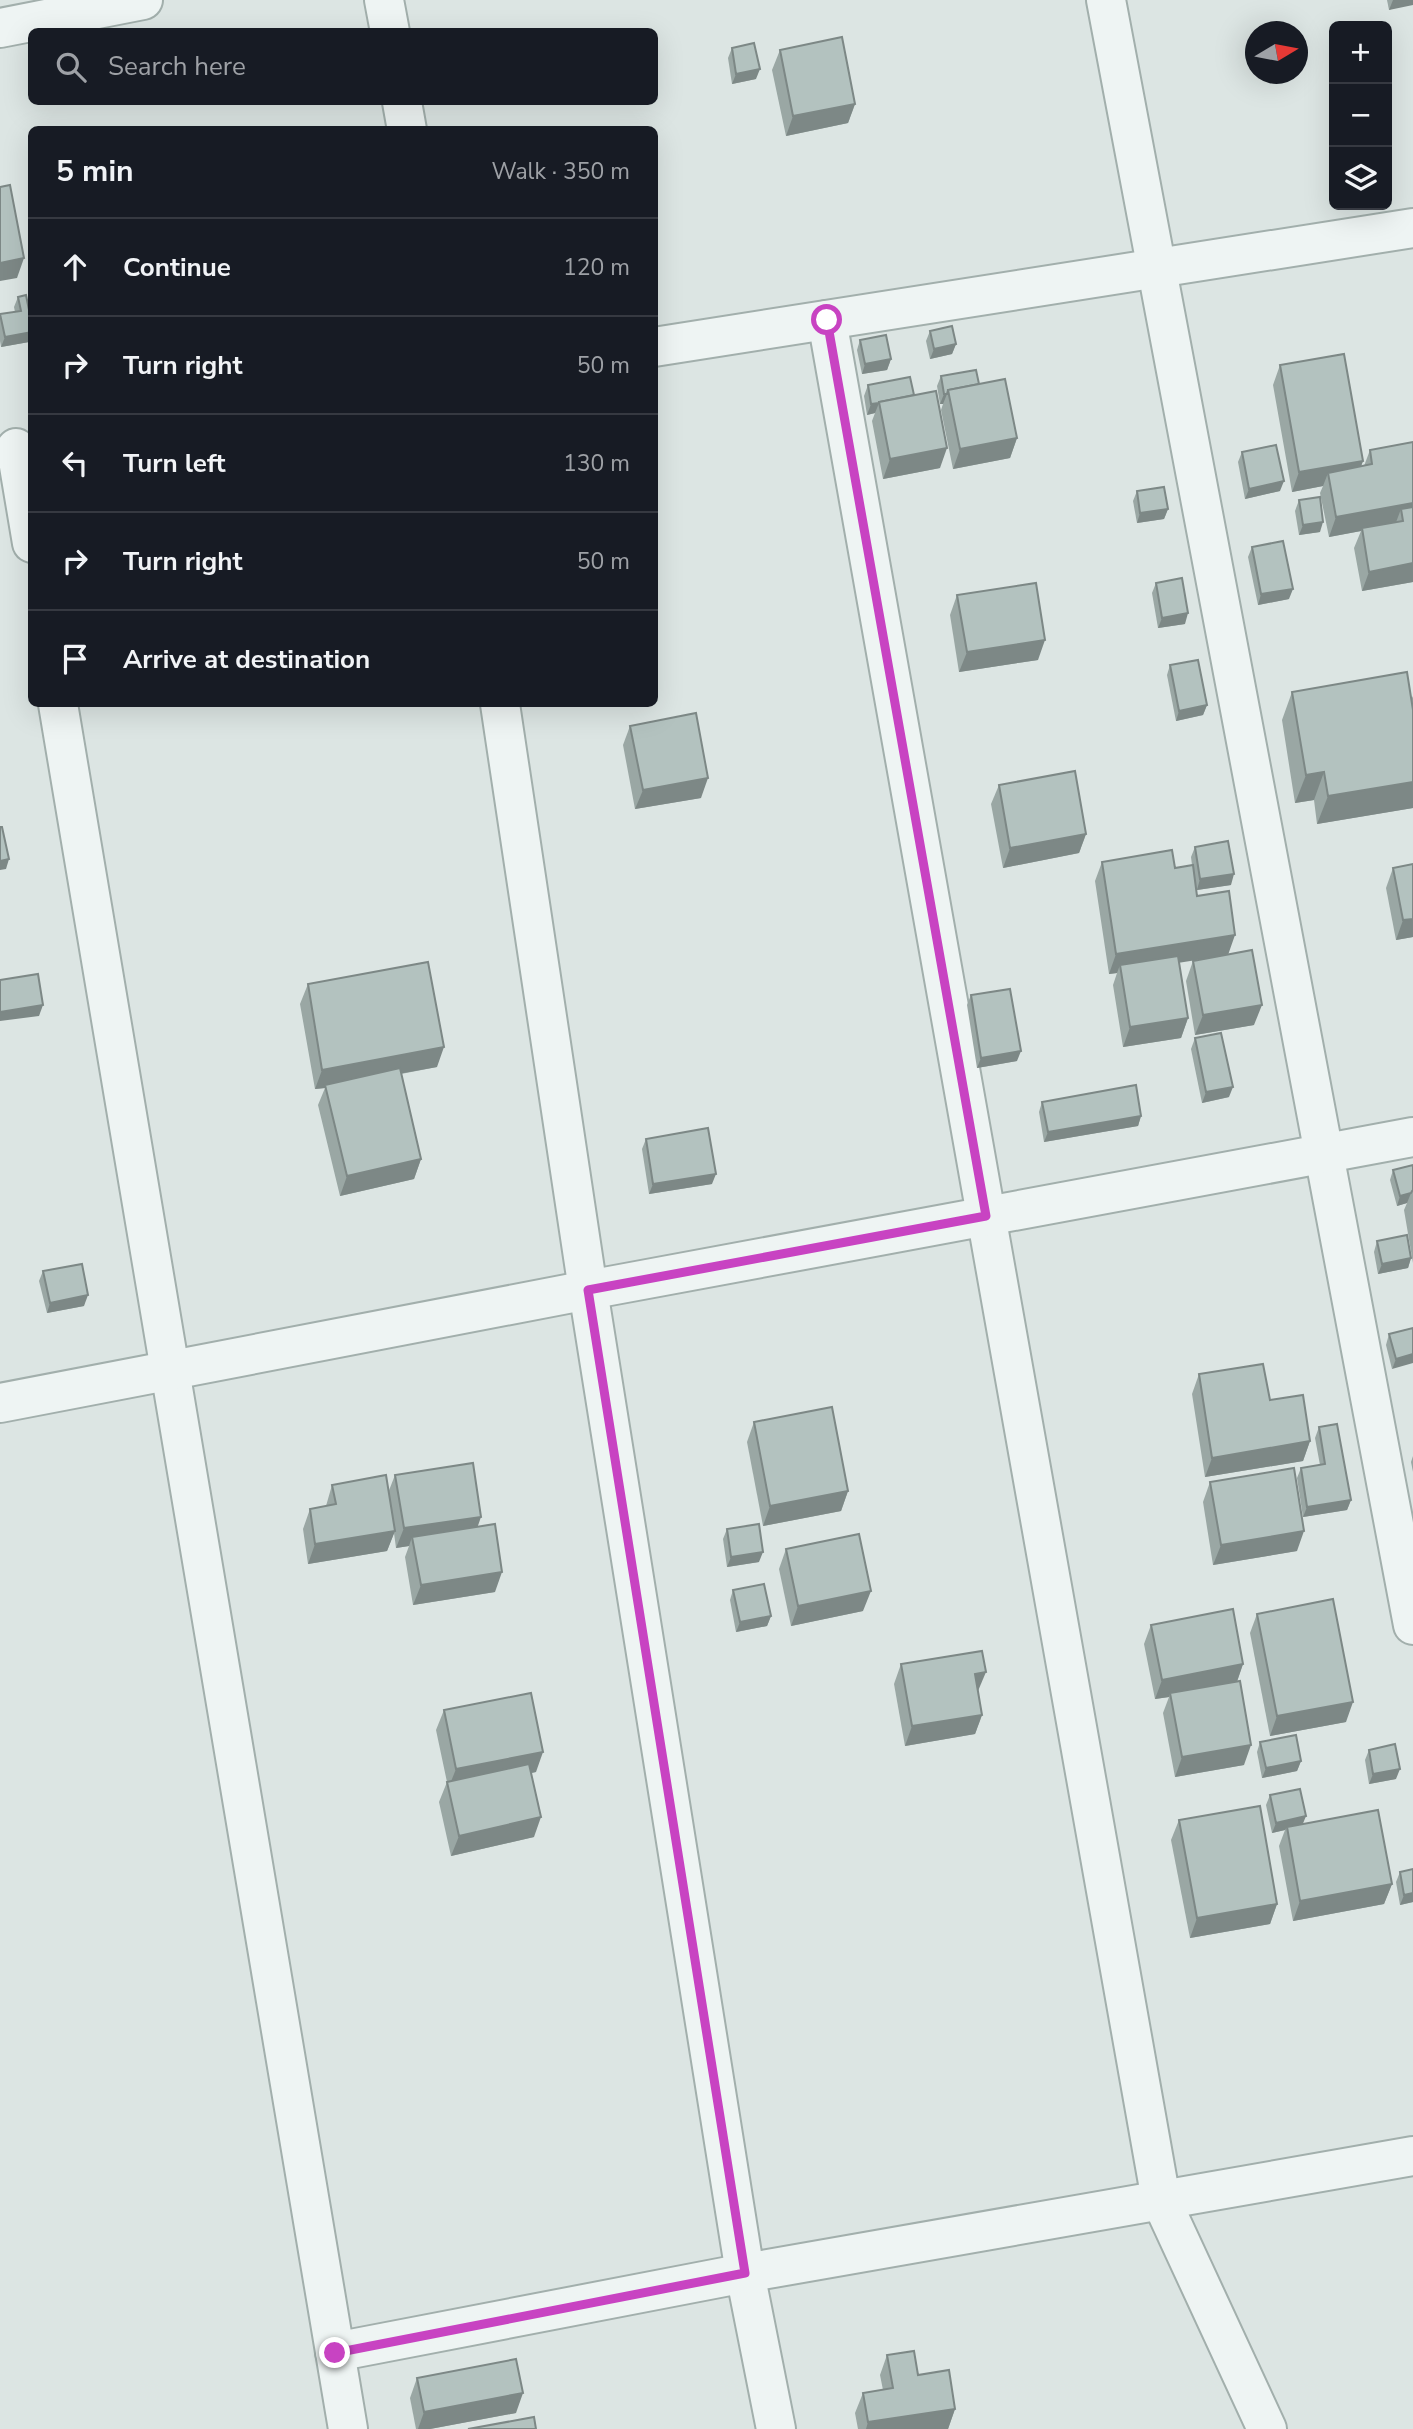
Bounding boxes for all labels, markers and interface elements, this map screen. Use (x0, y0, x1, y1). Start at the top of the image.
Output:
north arrow (1245, 21, 1308, 84)
map controls (1329, 21, 1392, 210)
button: + (1329, 21, 1392, 84)
search box (28, 28, 658, 105)
icon: search (52, 48, 90, 86)
text: Search here (108, 49, 246, 84)
button: − (1329, 84, 1392, 147)
button: layers (1329, 147, 1392, 210)
text: 5 min (56, 151, 134, 192)
text: Walk · 350 m (491, 156, 630, 187)
icon: ahead (56, 248, 94, 286)
text: Continue (123, 250, 231, 285)
text: 120 m (563, 252, 630, 283)
route start (811, 304, 842, 335)
icon: right (56, 346, 94, 384)
text: Turn right (123, 348, 242, 383)
text: 50 m (577, 350, 630, 381)
icon: left (56, 444, 94, 482)
text: Turn left (123, 446, 226, 481)
text: 130 m (563, 448, 630, 479)
icon: right (56, 542, 94, 580)
text: Turn right (123, 544, 242, 579)
text: 50 m (577, 546, 630, 577)
icon: arrive (56, 640, 94, 678)
text: Arrive at destination (123, 642, 370, 677)
route end (319, 2337, 350, 2368)

